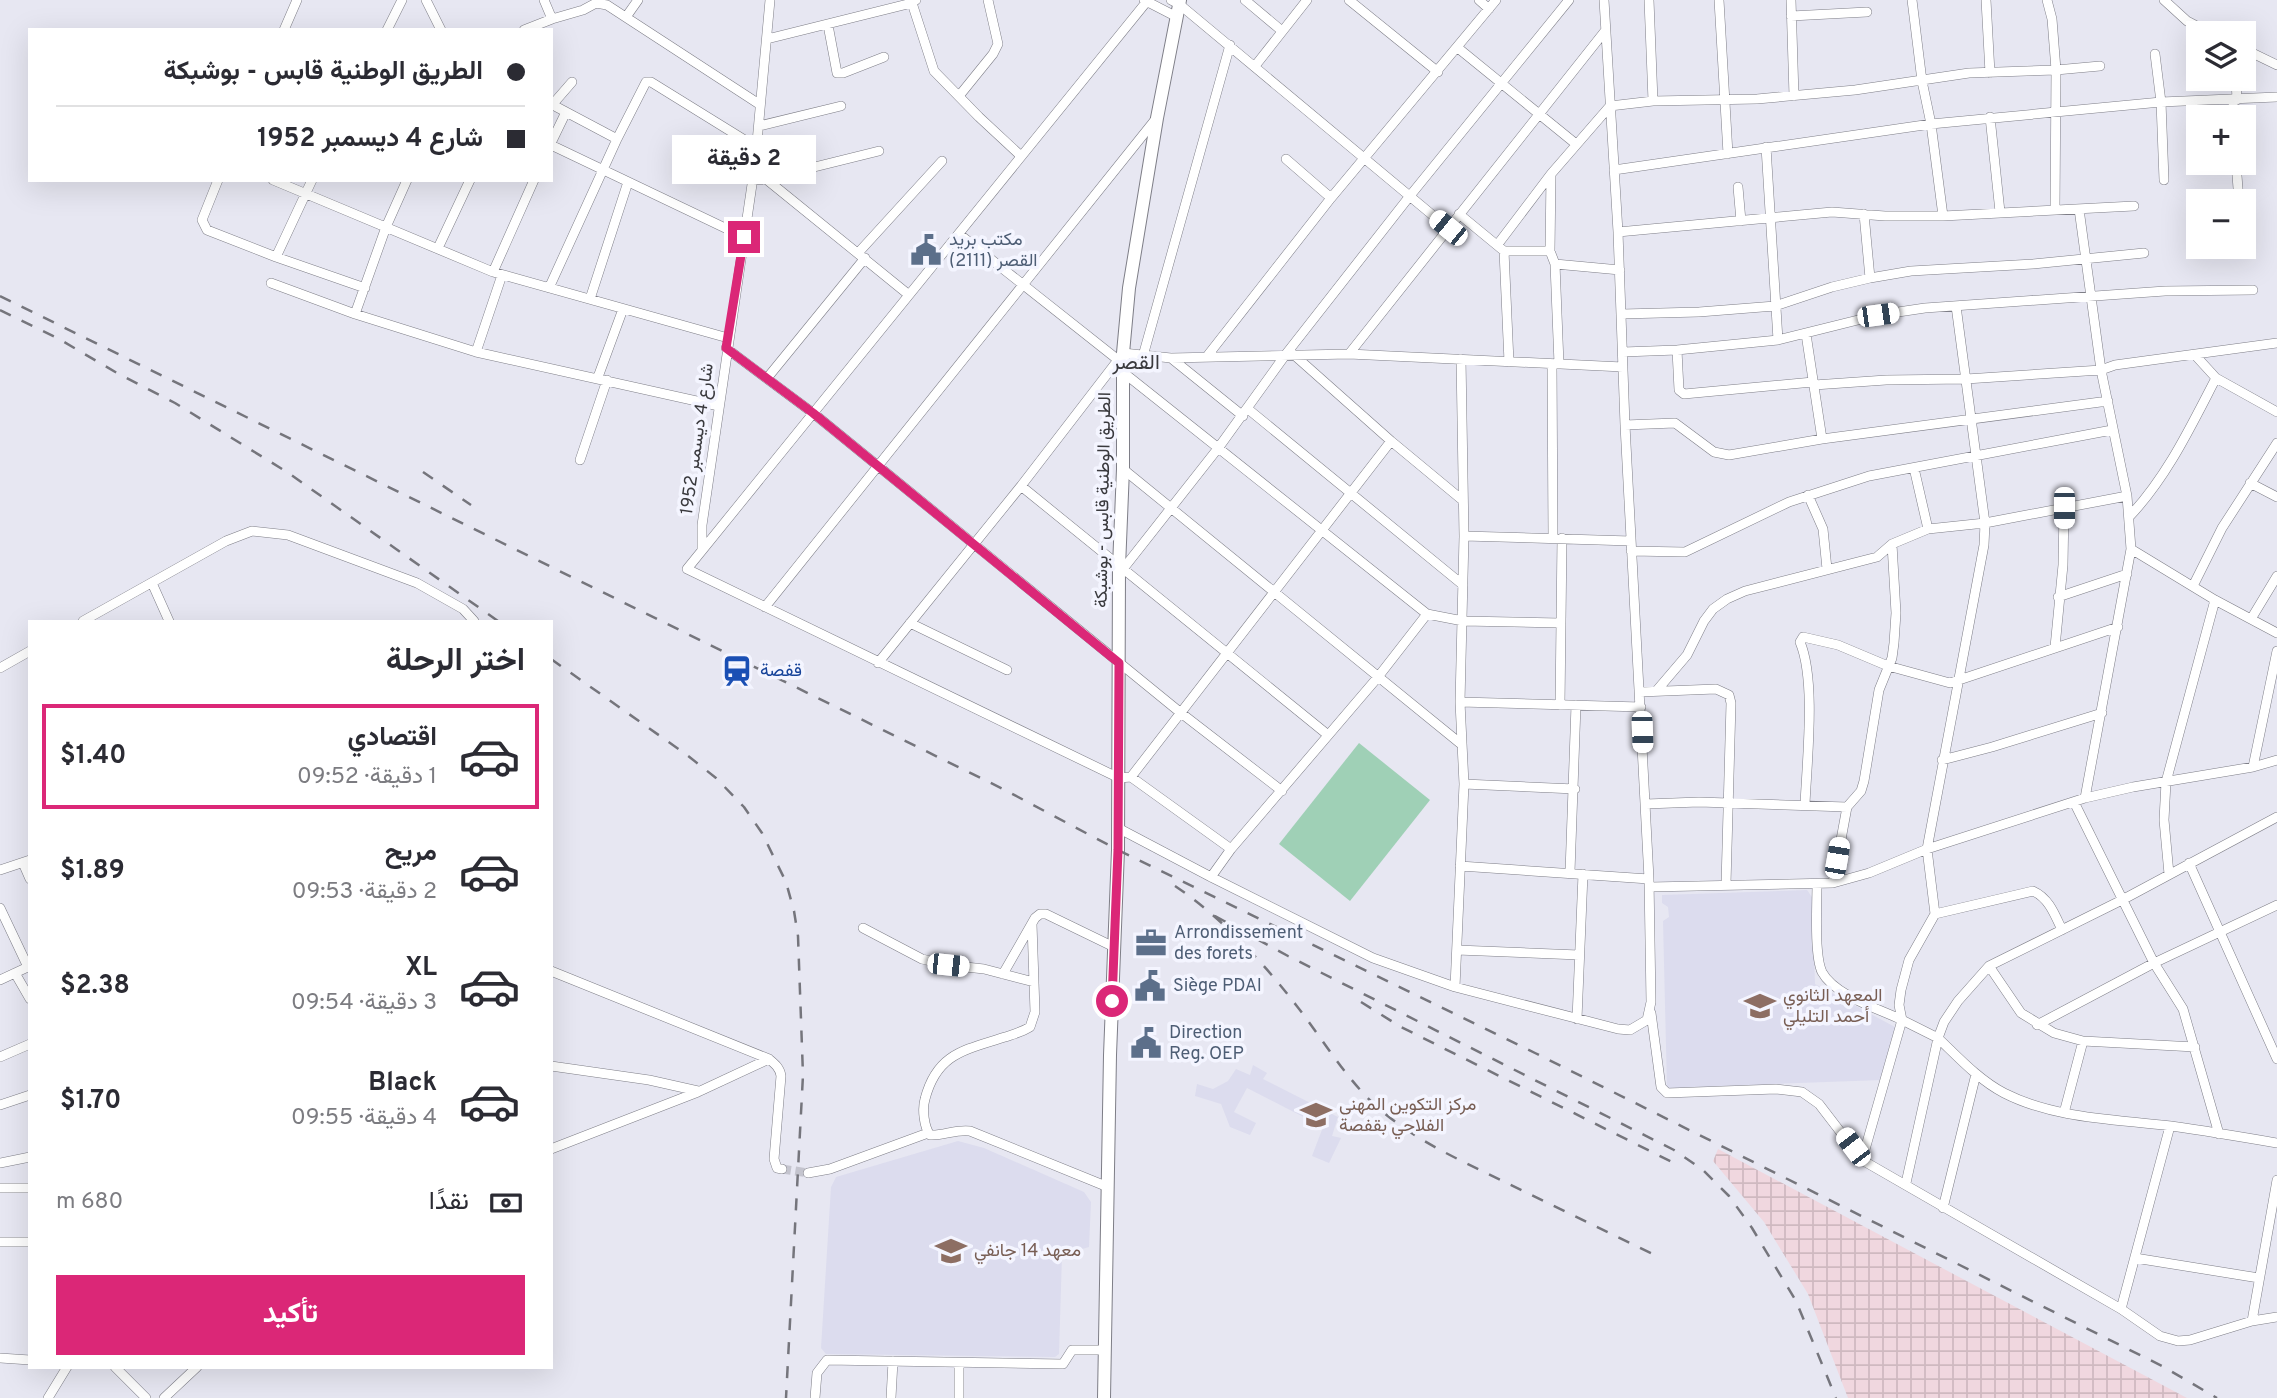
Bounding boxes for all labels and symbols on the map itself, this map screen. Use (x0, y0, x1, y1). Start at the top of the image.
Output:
callout: 2 دقيقة (672, 135, 816, 184)
car (1426, 207, 1471, 249)
route end (728, 221, 760, 253)
place label: مكتب بريد القصر (2111) (949, 229, 1038, 273)
public building icon: مكتب بريد القصر (2111) (909, 233, 943, 267)
car (1856, 302, 1901, 328)
district label: القصر (1111, 350, 1160, 377)
street label: شارع 4 ديسمبر 1952 (676, 362, 720, 516)
street label: الطريق الوطنية قابس - بوشبكة (1091, 392, 1117, 608)
car (2054, 487, 2075, 529)
station icon: قفصة (720, 654, 754, 688)
place label: قفصة (760, 660, 802, 683)
car (1631, 711, 1654, 753)
car (1824, 835, 1851, 881)
place label: Arrondissement des forets (1174, 922, 1303, 966)
office icon: Arrondissement des forets (1134, 926, 1168, 960)
car (927, 952, 970, 978)
public building icon: Siège PDAI (1133, 969, 1167, 1003)
place label: Siège PDAI (1173, 975, 1262, 998)
route start (1096, 985, 1128, 1017)
place label: المعهد الثانوي أحمد التليلي (1783, 985, 1883, 1031)
school or university icon: المعهد الثانوي أحمد التليلي (1743, 989, 1777, 1023)
place label: Direction Reg. OEP (1169, 1022, 1244, 1066)
public building icon: Direction Reg. OEP (1129, 1026, 1163, 1060)
place label: مركز التكوين المهني الفلاحي بقفصة (1339, 1094, 1476, 1140)
school or university icon: مركز التكوين المهني الفلاحي بقفصة (1299, 1098, 1333, 1132)
car (1832, 1124, 1875, 1170)
school or university icon: معهد 14 جانفي (934, 1234, 968, 1268)
place label: معهد 14 جانفي (974, 1240, 1081, 1265)

